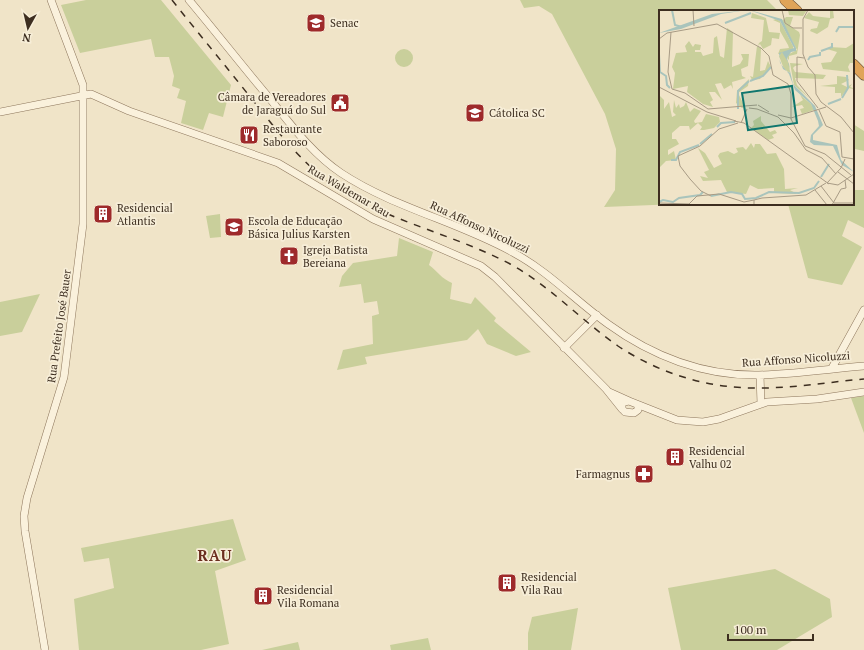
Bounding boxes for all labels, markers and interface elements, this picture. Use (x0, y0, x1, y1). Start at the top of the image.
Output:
north arrow (8, 8, 48, 48)
inset map (659, 10, 854, 205)
school or university icon: Senac (305, 12, 327, 34)
place label: Senac (330, 16, 359, 30)
text: N (21, 30, 32, 45)
place label: Câmara de Vereadores de Jaraguá do Sul (218, 90, 326, 117)
public building icon: Câmara de Vereadores de Jaraguá do Sul (329, 92, 351, 114)
school or university icon: Cátolica SC (464, 102, 486, 124)
place label: Cátolica SC (489, 106, 545, 120)
place label: Restaurante Saboroso (263, 122, 322, 149)
restaurant icon: Restaurante Saboroso (238, 124, 260, 146)
street label: Rua Waldemar Rau (305, 162, 393, 221)
street label: Rua Affonso Nicoluzzi (428, 198, 532, 256)
place label: Residencial Atlantis (117, 201, 173, 228)
building icon: Residencial Atlantis (92, 203, 114, 225)
place label: Escola de Educação Básica Julius Karsten (248, 214, 350, 241)
school or university icon: Escola de Educação Básica Julius Karsten (223, 216, 245, 238)
place label: Igreja Batista Bereiana (303, 243, 368, 270)
church icon: Igreja Batista Bereiana (278, 245, 300, 267)
street label: Rua Prefeito José Bauer (44, 268, 74, 384)
street label: Rua Affonso Nicoluzzi (742, 348, 850, 370)
place label: Residencial Valhu 02 (689, 444, 745, 471)
building icon: Residencial Valhu 02 (664, 446, 686, 468)
pharmacy icon: Farmagnus (633, 463, 655, 485)
place label: Farmagnus (576, 467, 630, 481)
district label: RAU (197, 545, 233, 565)
place label: Residencial Vila Rau (521, 570, 577, 597)
building icon: Residencial Vila Rau (496, 572, 518, 594)
place label: Residencial Vila Romana (277, 583, 340, 610)
building icon: Residencial Vila Romana (252, 585, 274, 607)
scale bar (728, 616, 813, 642)
text: 100 m (734, 622, 767, 637)

